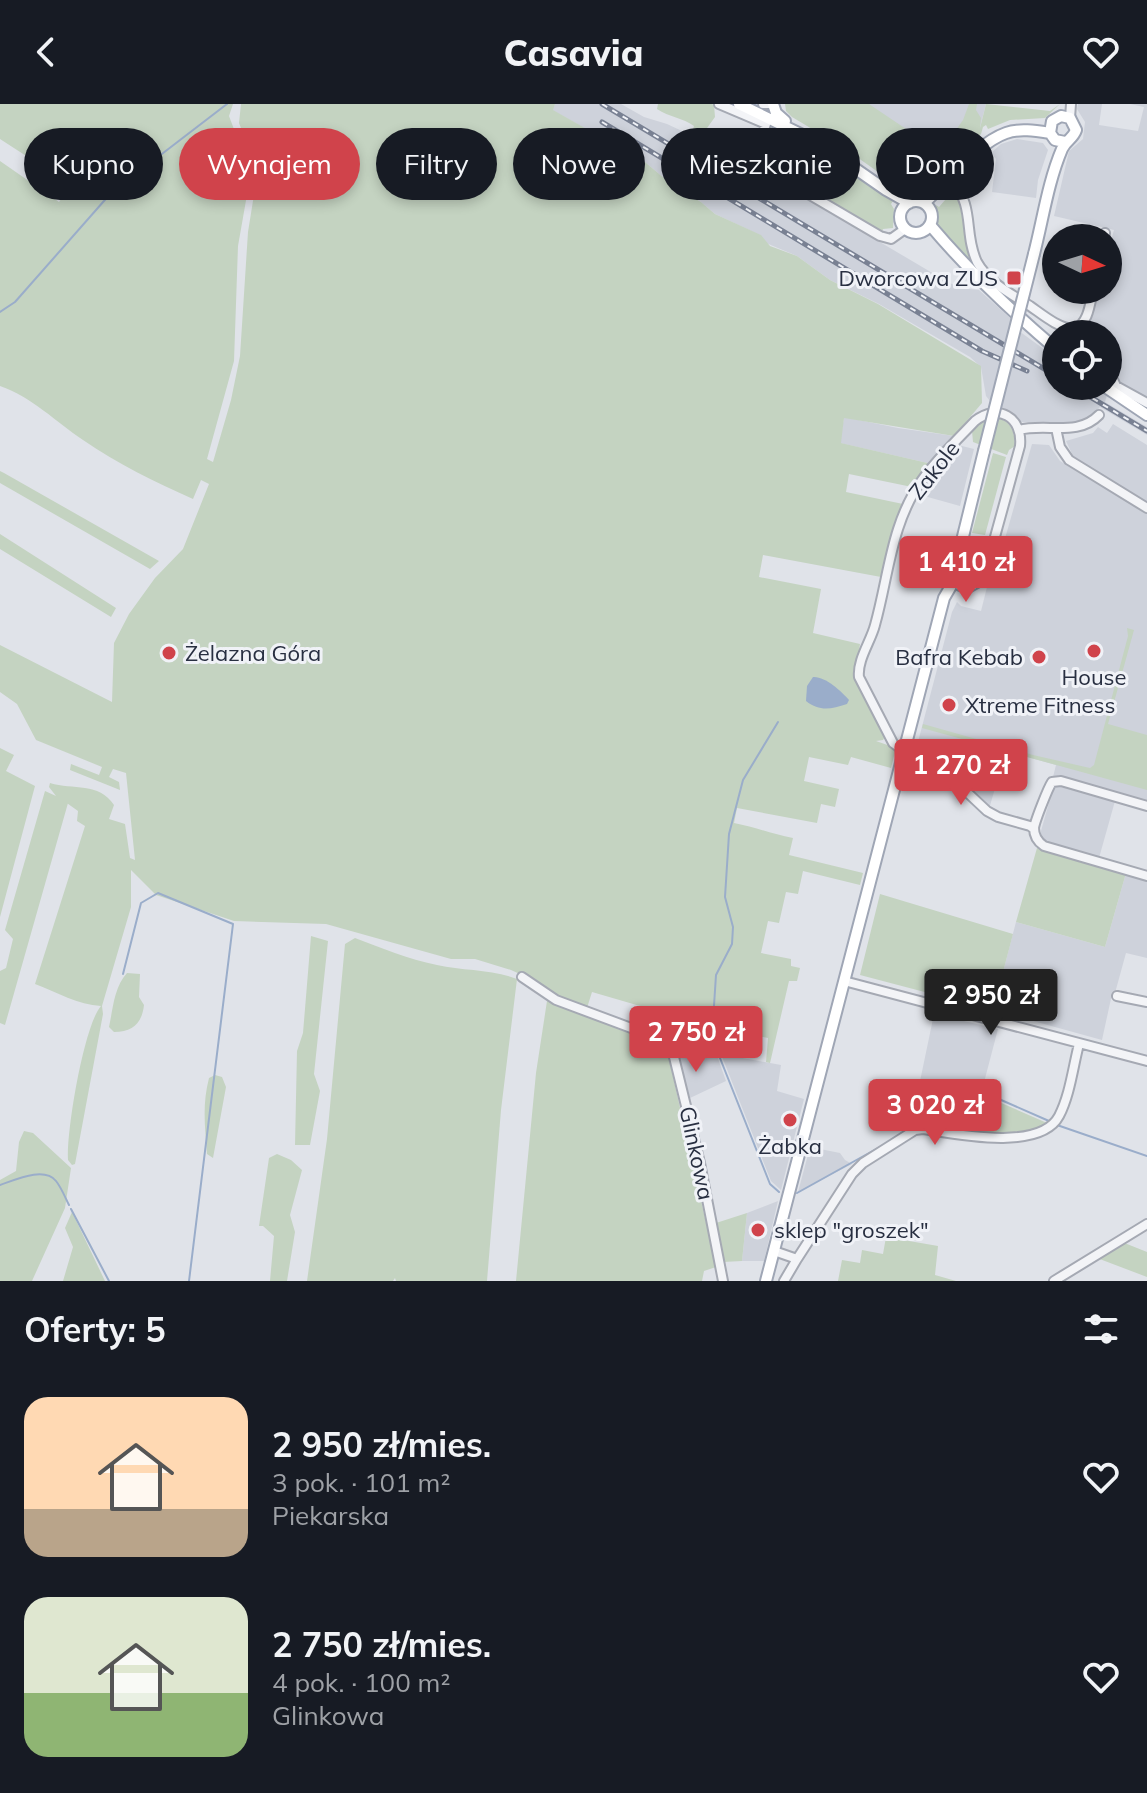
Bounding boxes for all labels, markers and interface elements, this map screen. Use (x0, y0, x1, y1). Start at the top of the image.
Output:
icon: back (24, 30, 68, 74)
text: Casavia (504, 30, 643, 75)
icon: heart (1079, 30, 1123, 74)
chip: Kupno (24, 128, 163, 200)
chip: Wynajem (179, 128, 360, 200)
chip: Filtry (376, 128, 497, 200)
chip: Nowe (513, 128, 645, 200)
chip: Mieszkanie (661, 128, 860, 200)
chip: Dom (876, 128, 994, 200)
north arrow (1042, 224, 1122, 304)
map controls (1042, 224, 1122, 400)
place label: Dworcowa ZUS (838, 264, 998, 292)
marker: Dworcowa ZUS (1005, 269, 1023, 287)
button: locate (1042, 320, 1122, 400)
street label: Zakole (902, 435, 966, 505)
pin: 1 410 zł (883, 536, 1049, 604)
text: 1 410 zł (917, 545, 1015, 578)
place label: Żelazna Góra (185, 639, 321, 667)
marker: House (1085, 642, 1103, 660)
place label: Bafra Kebab (895, 643, 1023, 671)
marker: Żelazna Góra (160, 644, 178, 662)
marker: Bafra Kebab (1030, 648, 1048, 666)
place label: House (1062, 663, 1127, 691)
place label: Xtreme Fitness (965, 691, 1115, 719)
marker: Xtreme Fitness (940, 696, 958, 714)
pin: 1 270 zł (878, 739, 1044, 807)
text: 1 270 zł (912, 748, 1010, 781)
pin: 2 950 zł (908, 969, 1074, 1037)
text: 2 950 zł (942, 978, 1040, 1011)
pin: 2 750 zł (613, 1006, 779, 1074)
text: 2 750 zł (647, 1015, 745, 1048)
pin: 3 020 zł (852, 1079, 1018, 1147)
text: 3 020 zł (886, 1088, 984, 1121)
street label: Glinkowa (673, 1104, 721, 1202)
marker: Żabka (781, 1111, 799, 1129)
place label: Żabka (758, 1132, 822, 1160)
place label: sklep "groszek" (774, 1216, 929, 1244)
marker: sklep "groszek" (749, 1221, 767, 1239)
icon: filters (1079, 1307, 1123, 1351)
text: Oferty: 5 (24, 1308, 166, 1351)
text: 2 950 zł/mies. (272, 1423, 491, 1466)
icon: home (88, 1429, 184, 1525)
icon: heart (1079, 1455, 1123, 1499)
text: 3 pok. · 101 m² (272, 1466, 450, 1499)
text: Piekarska (272, 1499, 389, 1532)
text: 2 750 zł/mies. (272, 1623, 491, 1666)
icon: home (88, 1629, 184, 1725)
icon: heart (1079, 1655, 1123, 1699)
text: 4 pok. · 100 m² (272, 1666, 450, 1699)
text: Glinkowa (272, 1699, 384, 1732)

